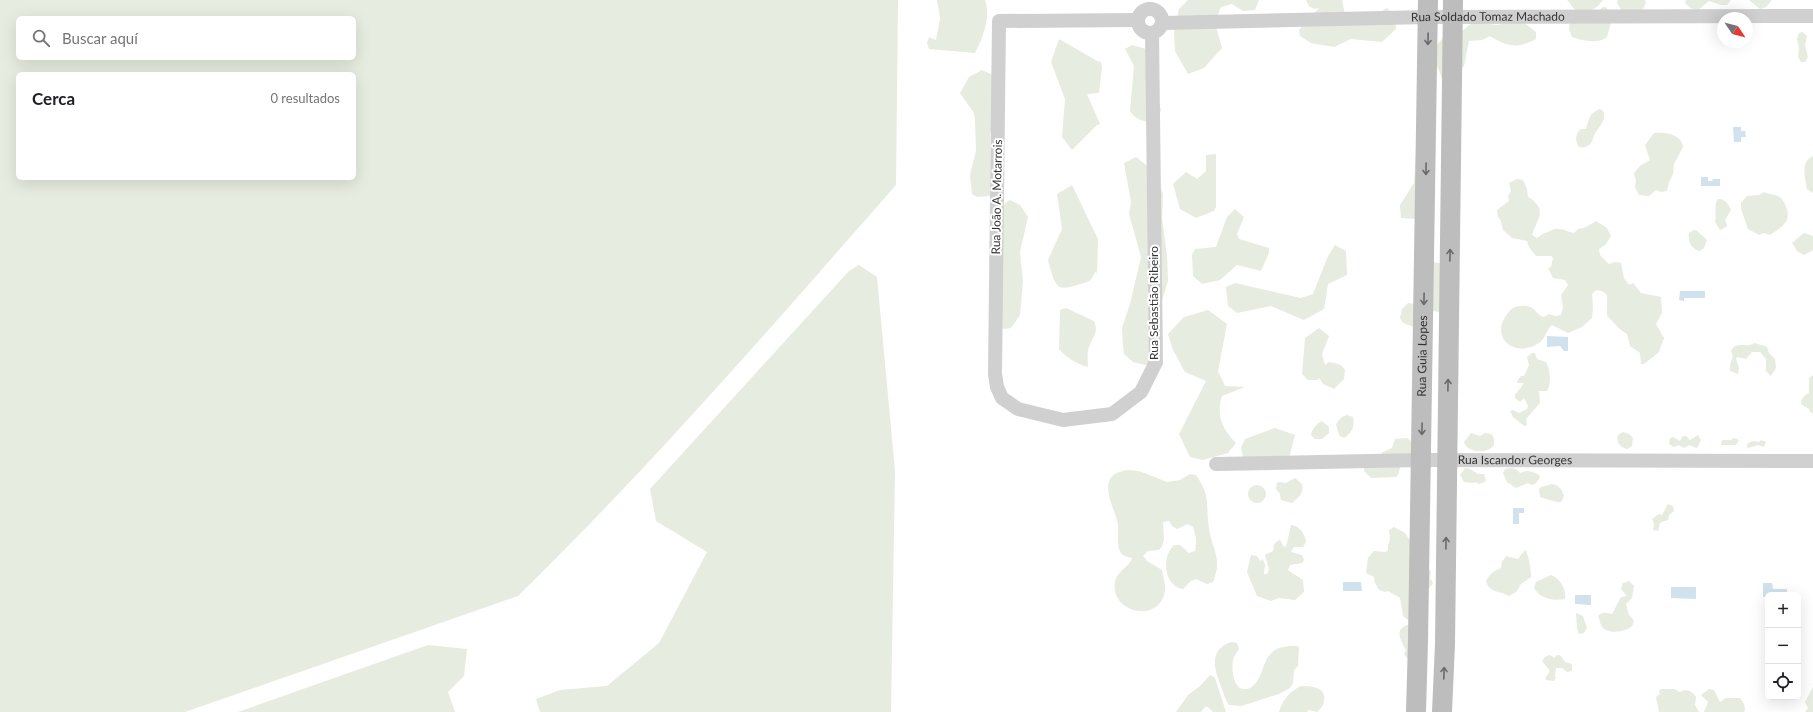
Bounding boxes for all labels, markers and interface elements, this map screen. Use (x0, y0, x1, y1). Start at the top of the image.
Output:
street label: Rua Soldado Tomaz Machado (1411, 9, 1565, 24)
north arrow (1717, 12, 1753, 48)
search box (16, 16, 356, 60)
icon: search (30, 27, 52, 49)
text: Buscar aquí (62, 29, 138, 47)
one-way arrow (1424, 32, 1432, 45)
text: Cerca (32, 88, 75, 109)
text: 0 resultados (270, 90, 340, 106)
street label: Rua João A. Motarrois (988, 139, 1005, 255)
one-way arrow (1422, 162, 1430, 175)
street label: Rua Sebastião Ribeiro (1146, 246, 1161, 360)
one-way arrow (1446, 249, 1454, 262)
one-way arrow (1420, 292, 1428, 305)
street label: Rua Guia Lopes (1414, 315, 1430, 397)
one-way arrow (1444, 379, 1452, 392)
one-way arrow (1418, 422, 1426, 435)
street label: Rua Iscandor Georges (1458, 452, 1572, 467)
one-way arrow (1442, 537, 1450, 550)
map controls (1765, 592, 1801, 700)
button: + (1765, 592, 1801, 628)
button: − (1765, 628, 1801, 664)
button: locate (1765, 664, 1801, 700)
one-way arrow (1440, 667, 1448, 680)

